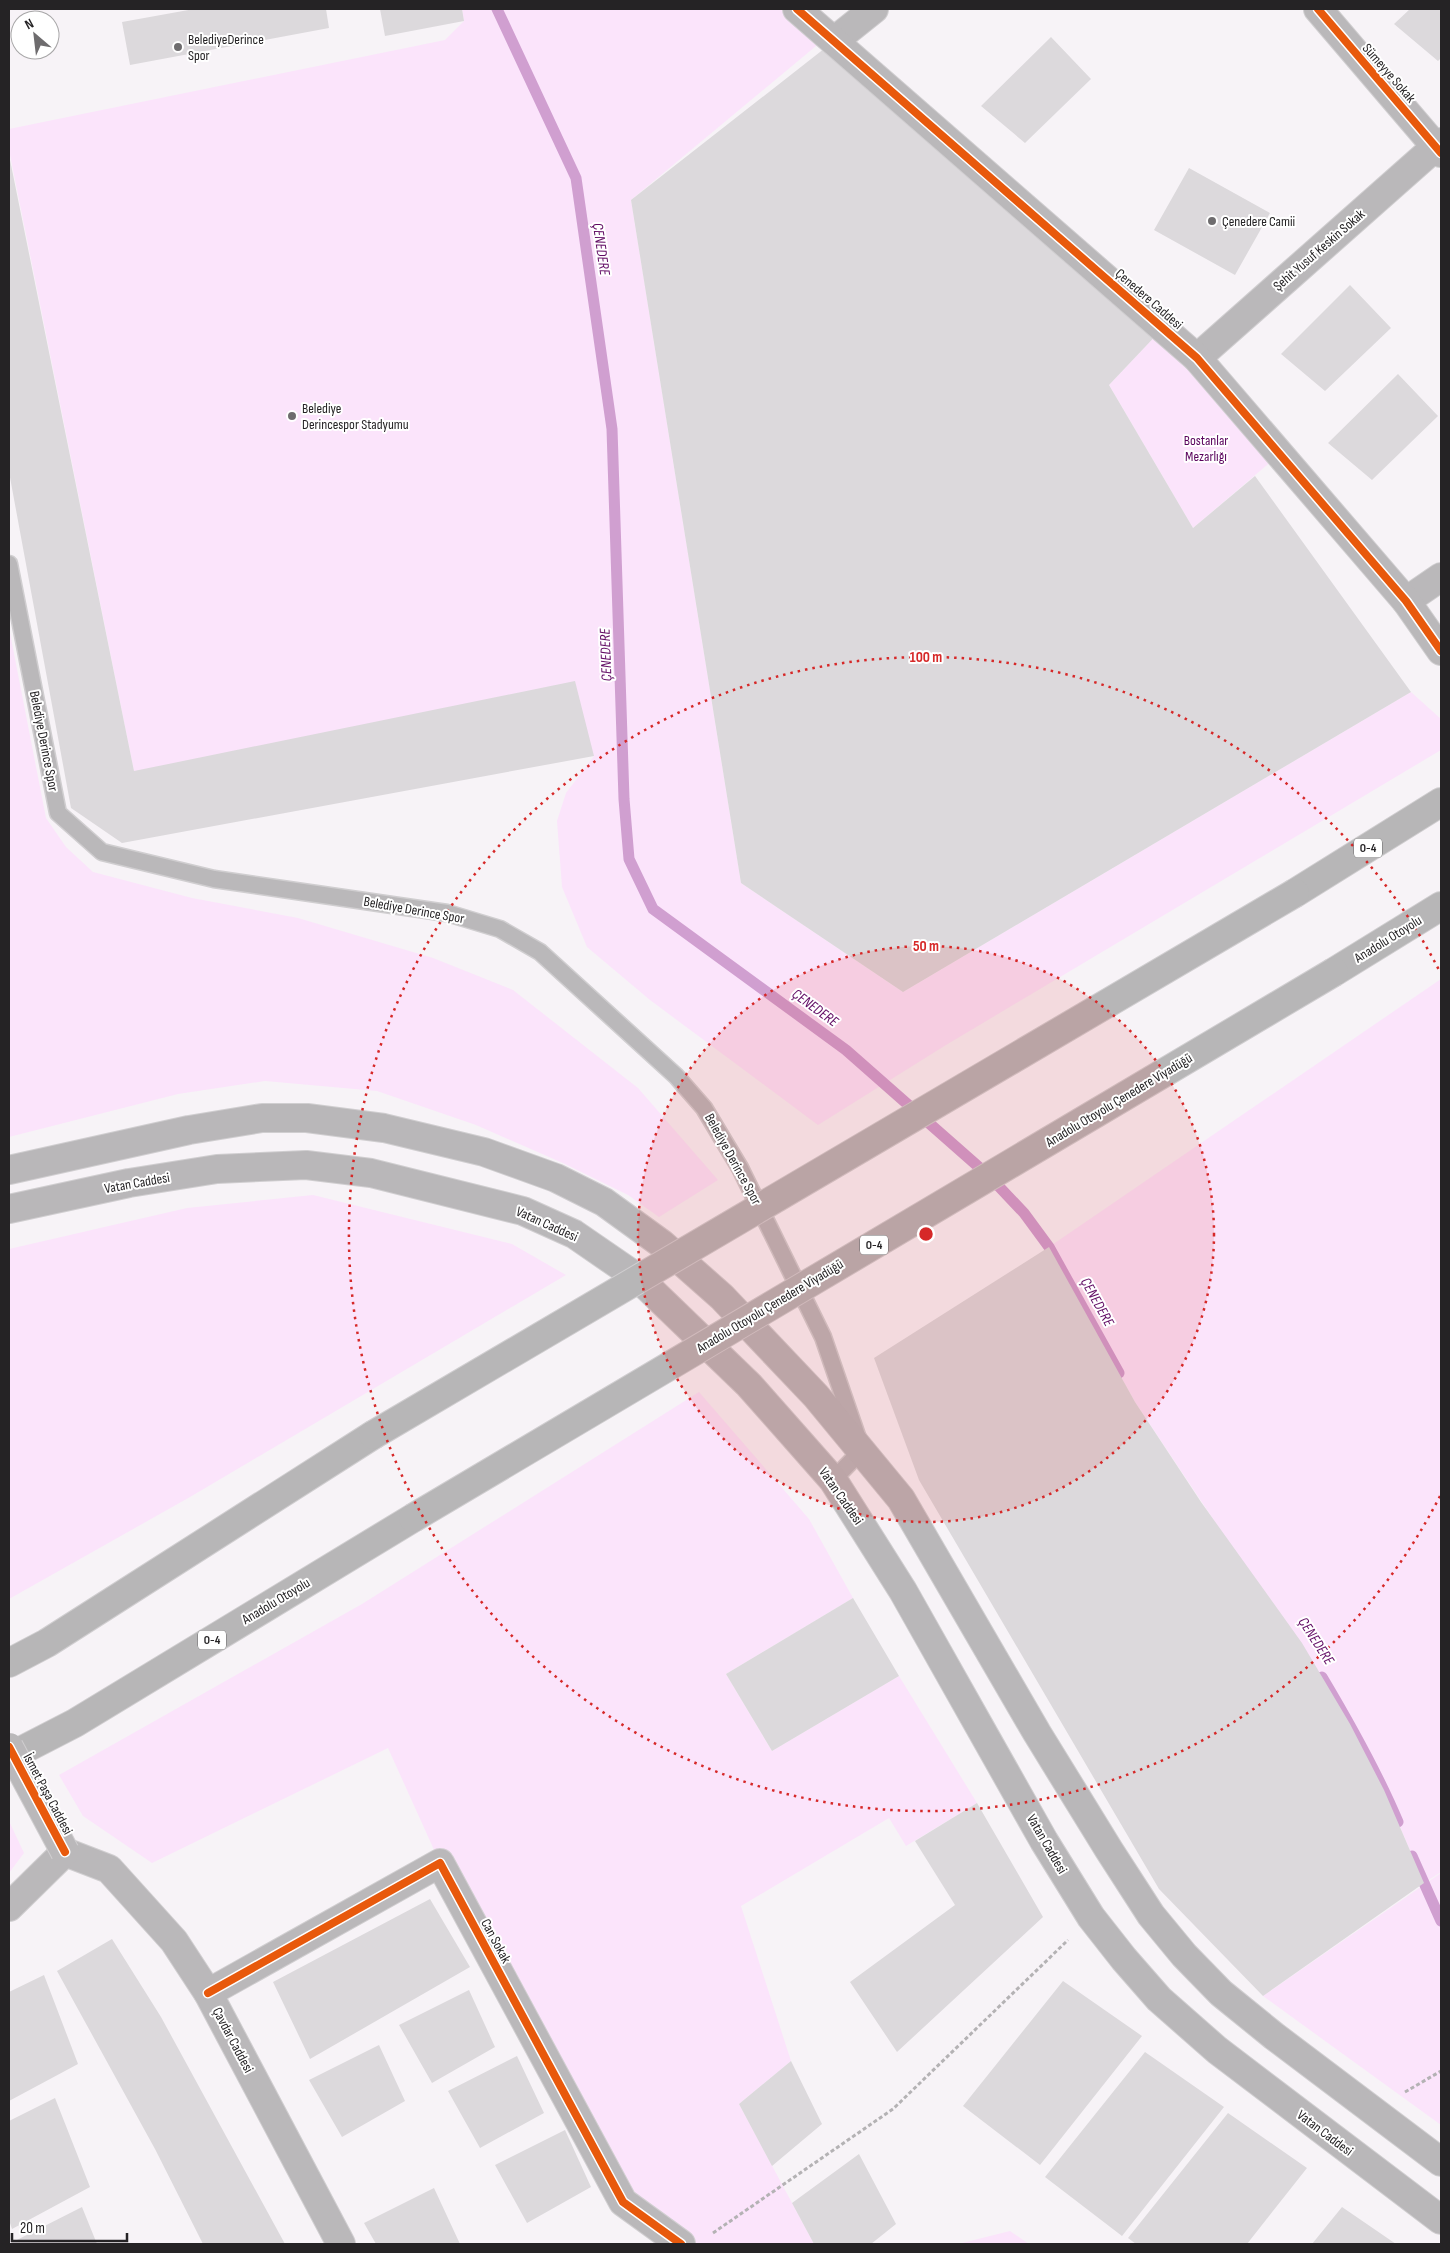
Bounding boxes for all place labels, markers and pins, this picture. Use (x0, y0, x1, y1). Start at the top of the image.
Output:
place label: BelediyeDerince Spor (188, 31, 264, 64)
marker: BelediyeDerince Spor (172, 41, 184, 53)
place label: Çenedere Camii (1222, 213, 1295, 230)
marker: Çenedere Camii (1206, 215, 1218, 227)
place label: Belediye Derincespor Stadyumu (302, 400, 409, 433)
marker: Belediye Derincespor Stadyumu (286, 410, 298, 422)
centre of rings (917, 1225, 935, 1243)

